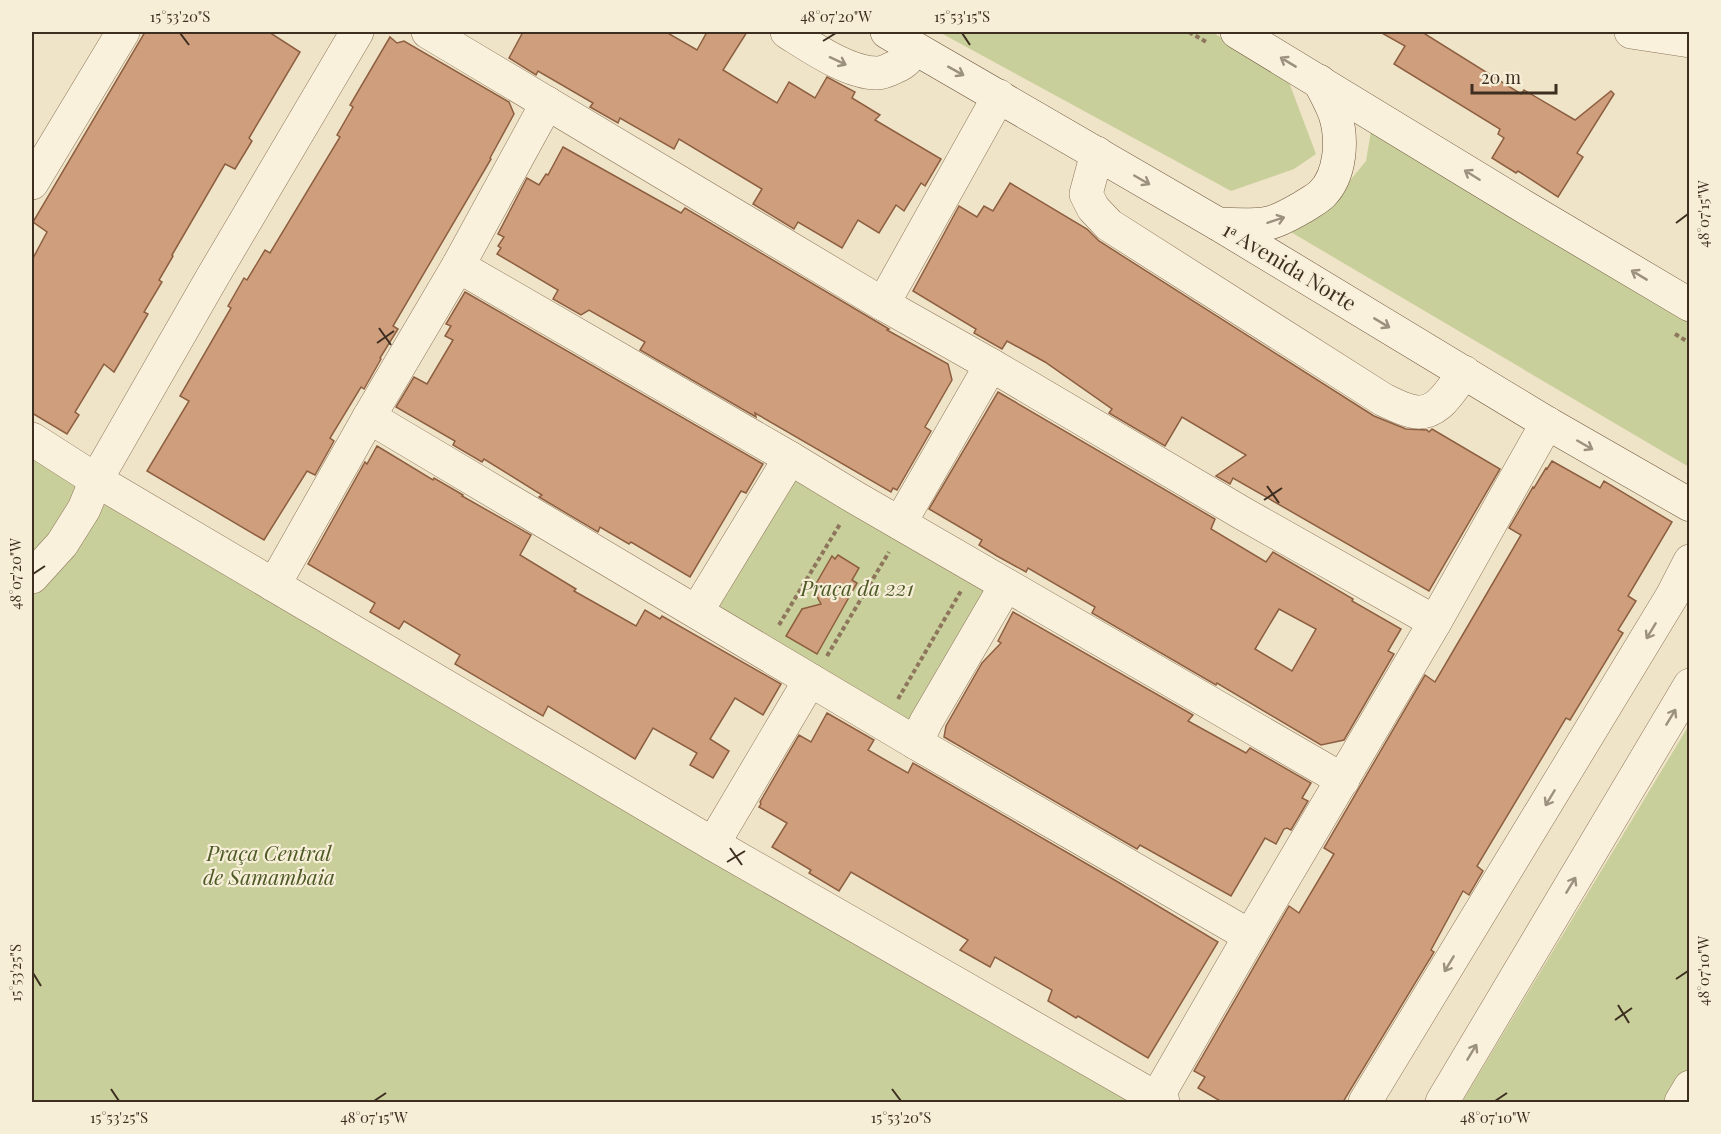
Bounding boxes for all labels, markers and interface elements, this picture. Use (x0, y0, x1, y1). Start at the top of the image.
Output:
text: 15°53'20"S (150, 6, 210, 26)
text: 48°07'20"W (800, 6, 872, 26)
text: 15°53'15"S (934, 6, 990, 26)
one-way arrow (828, 55, 846, 67)
one-way arrow (1280, 55, 1297, 67)
scale bar (1472, 57, 1556, 95)
text: 20 m (1481, 65, 1521, 89)
one-way arrow (947, 66, 964, 78)
one-way arrow (1464, 168, 1481, 180)
one-way arrow (1133, 174, 1150, 186)
text: 48°07'15"W (1693, 180, 1713, 248)
street label: 1ᵃ Avenida Norte (1218, 214, 1362, 316)
one-way arrow (1266, 214, 1285, 225)
one-way arrow (1631, 268, 1648, 280)
one-way arrow (1373, 317, 1390, 329)
one-way arrow (1576, 439, 1593, 451)
text: 48°07'20"W (5, 538, 25, 610)
park label: Praça da 221 (799, 573, 914, 601)
one-way arrow (1645, 622, 1657, 639)
one-way arrow (1665, 709, 1677, 726)
one-way arrow (1543, 789, 1555, 806)
park label: Praça Central de Samambaia (203, 838, 335, 890)
one-way arrow (1566, 876, 1578, 893)
text: 48°07'10"W (1693, 936, 1713, 1006)
text: 15°53'25"S (5, 944, 25, 1002)
one-way arrow (1442, 955, 1454, 972)
one-way arrow (1466, 1044, 1478, 1061)
text: 15°53'25"S (90, 1107, 148, 1127)
text: 48°07'15"W (340, 1107, 408, 1127)
text: 15°53'20"S (871, 1107, 931, 1127)
text: 48°07'10"W (1460, 1107, 1530, 1127)

